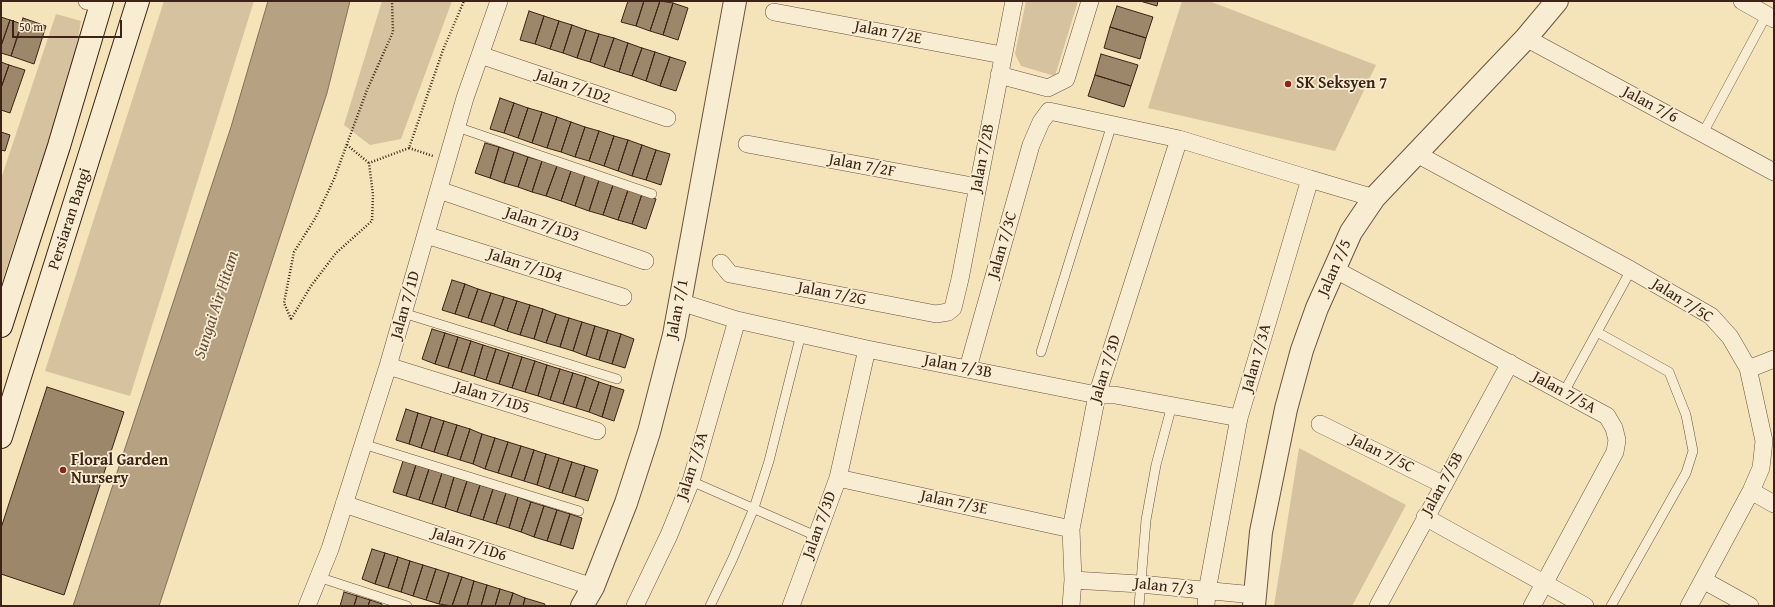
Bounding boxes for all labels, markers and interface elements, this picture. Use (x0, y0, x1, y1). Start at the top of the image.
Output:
scale bar (14, 12, 124, 38)
street label: Jalan 7/2E (853, 17, 923, 49)
text: 50 m (19, 18, 43, 35)
street label: Jalan 7/1D2 (533, 65, 613, 109)
place label: SK Seksyen 7 (1296, 74, 1387, 94)
marker: SK Seksyen 7 (1283, 79, 1293, 89)
street label: Jalan 7/6 (1619, 82, 1681, 128)
street label: Jalan 7/2B (967, 122, 999, 194)
street label: Jalan 7/2F (827, 150, 897, 182)
street label: Persiaran Bangi (45, 166, 95, 272)
street label: Jalan 7/1D3 (502, 203, 582, 247)
street label: Jalan 7/3C (984, 209, 1022, 281)
street label: Jalan 7/5 (1314, 237, 1356, 299)
street label: Jalan 7/1D4 (485, 245, 565, 287)
water label: Sungai Air Hitam (190, 248, 244, 362)
street label: Jalan 7/1D (387, 269, 425, 341)
street label: Jalan 7/5C (1648, 275, 1716, 327)
street label: Jalan 7/1 (663, 278, 693, 340)
street label: Jalan 7/2G (796, 278, 868, 310)
street label: Jalan 7/3A (1238, 322, 1276, 394)
street label: Jalan 7/3D (1087, 333, 1125, 405)
street label: Jalan 7/3B (922, 351, 994, 383)
street label: Jalan 7/5A (1529, 368, 1599, 418)
street label: Jalan 7/1D5 (452, 377, 532, 419)
street label: Jalan 7/3A (673, 430, 713, 502)
street label: Jalan 7/5C (1347, 430, 1417, 478)
street label: Jalan 7/5B (1418, 449, 1468, 519)
place label: Floral Garden Nursery (71, 451, 168, 489)
marker: Floral Garden Nursery (58, 465, 68, 475)
street label: Jalan 7/3E (919, 487, 989, 519)
street label: Jalan 7/3D (799, 489, 841, 561)
street label: Jalan 7/1D6 (429, 524, 509, 566)
street label: Jalan 7/3 (1133, 574, 1195, 600)

